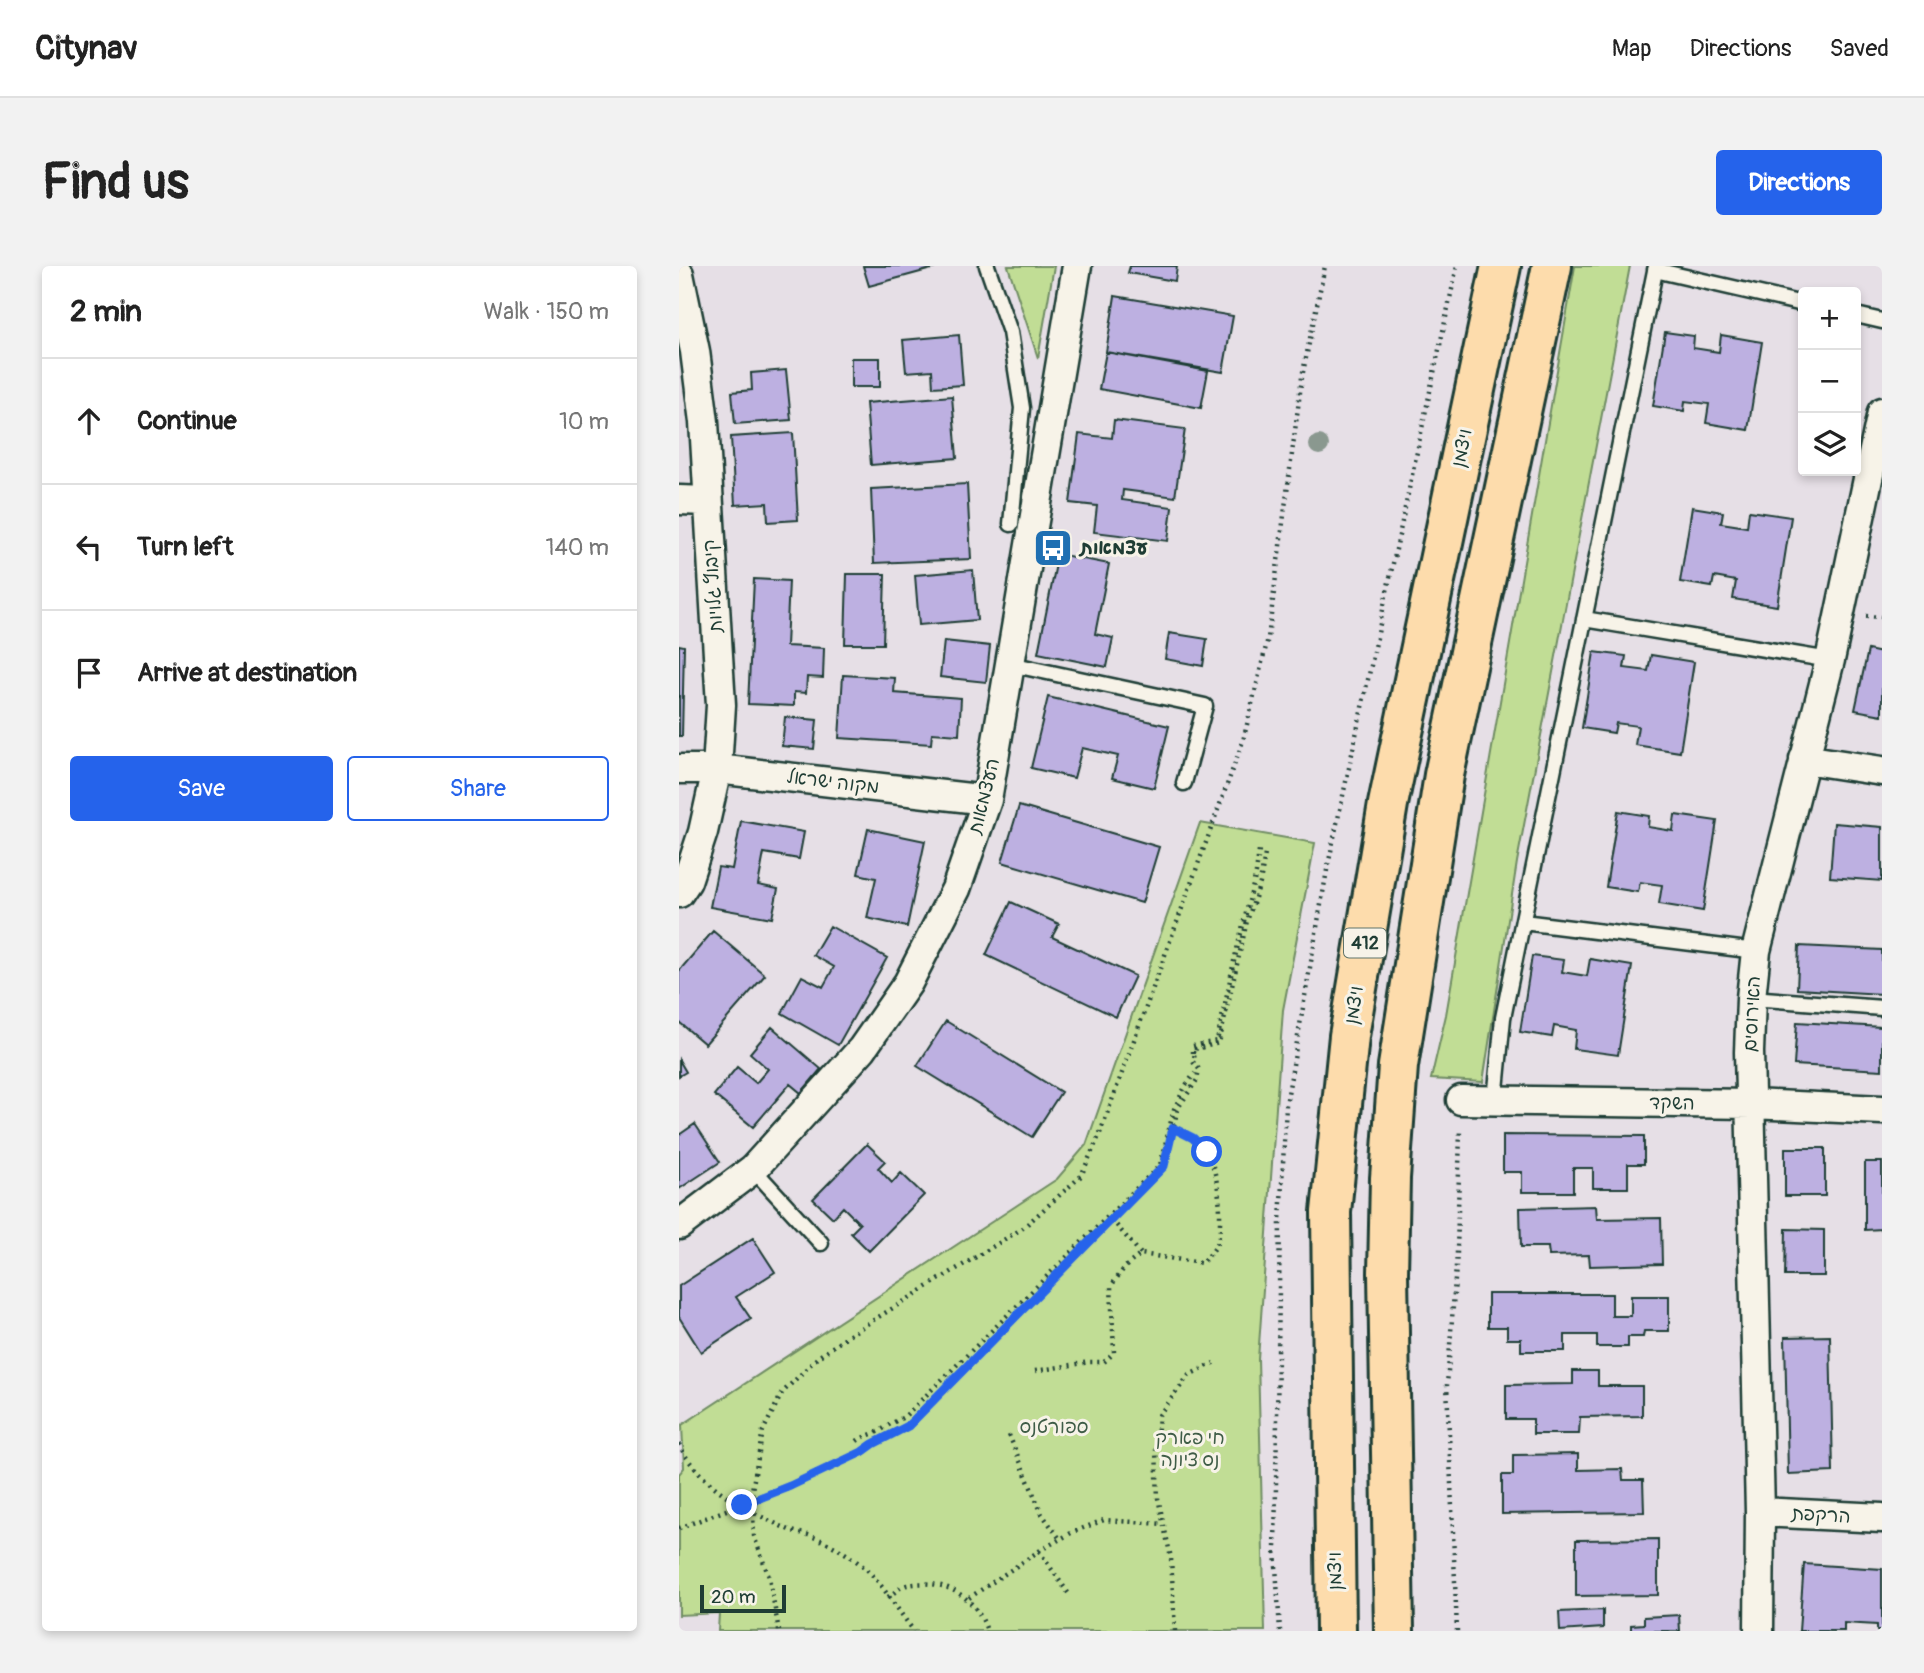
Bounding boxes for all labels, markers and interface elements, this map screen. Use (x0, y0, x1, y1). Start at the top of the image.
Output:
text: Citynav (35, 28, 138, 69)
text: Map (1612, 34, 1652, 63)
text: Directions (1690, 34, 1791, 63)
text: Saved (1829, 34, 1889, 63)
button: Directions (1716, 150, 1882, 215)
text: Find us (42, 152, 189, 213)
map controls (1798, 287, 1861, 476)
button: + (1798, 287, 1861, 350)
text: 2 min (70, 293, 142, 330)
text: Walk · 150 m (484, 297, 609, 326)
button: − (1798, 350, 1861, 413)
icon: ahead (70, 402, 108, 440)
text: Continue (137, 405, 237, 437)
text: 10 m (559, 407, 609, 436)
button: layers (1798, 413, 1861, 476)
street label: ויצמן (1446, 427, 1478, 469)
bus stop icon: עצמאות (1032, 527, 1074, 569)
icon: left (70, 528, 108, 566)
text: Turn left (137, 531, 233, 563)
text: 140 m (546, 533, 609, 562)
place label: עצמאות (1078, 536, 1148, 560)
street label: קיבוץ גלויות (698, 539, 728, 634)
icon: arrive (70, 654, 108, 692)
text: Arrive at destination (137, 657, 357, 689)
button: Save (70, 756, 333, 821)
button: Share (347, 756, 609, 821)
street label: העצמאות (963, 756, 1005, 837)
street label: מקוה ישראל (785, 764, 881, 800)
road number: 412 (1344, 928, 1386, 958)
street label: האירוסים (1738, 975, 1766, 1053)
street label: ויצמן (1339, 984, 1369, 1026)
street label: השקד (1649, 1091, 1695, 1115)
route start (1191, 1136, 1222, 1167)
park label: ספורטנס (1020, 1415, 1089, 1439)
park label: חי פארק נס ציונה (1155, 1426, 1225, 1472)
route end (726, 1489, 757, 1520)
street label: הרקפת (1790, 1501, 1851, 1529)
street label: ויצמן (1323, 1551, 1347, 1591)
scale bar (700, 1582, 786, 1614)
text: 20 m (711, 1585, 756, 1609)

